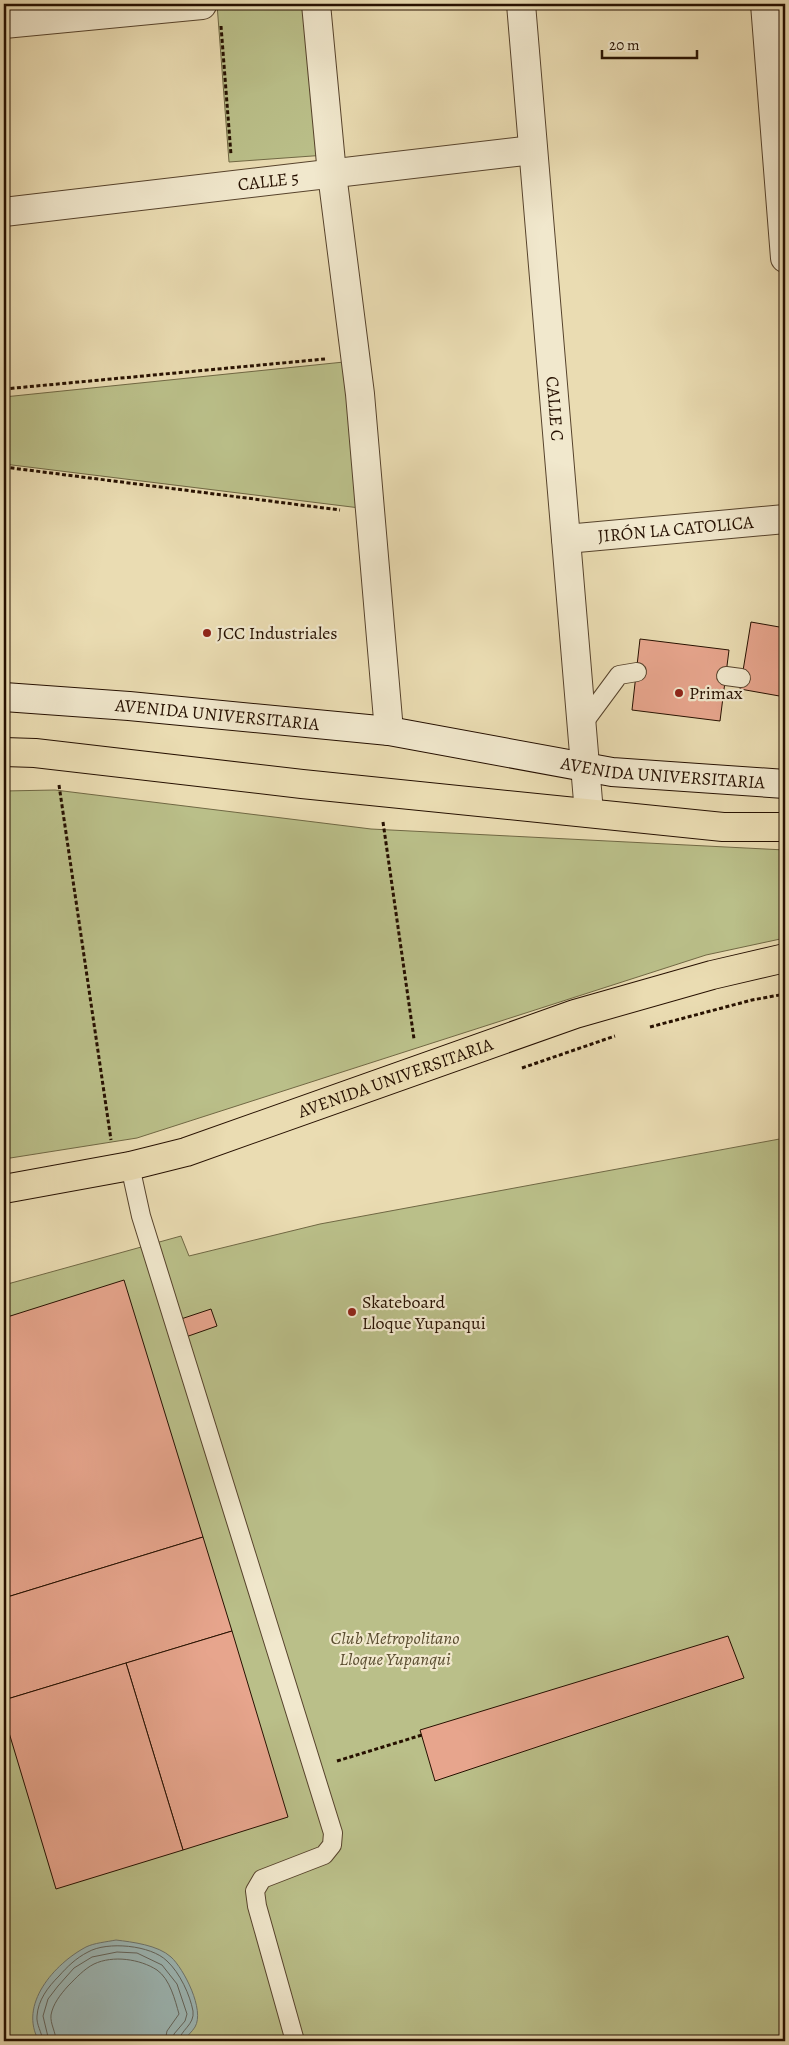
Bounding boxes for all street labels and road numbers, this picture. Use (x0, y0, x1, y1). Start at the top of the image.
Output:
street label: CALLE 5 (236, 166, 300, 197)
street label: CALLE C (540, 375, 570, 442)
street label: JIRÓN LA CATOLICA (597, 510, 755, 548)
street label: AVENIDA UNIVERSITARIA (113, 693, 321, 736)
street label: AVENIDA UNIVERSITARIA (558, 751, 766, 795)
street label: AVENIDA UNIVERSITARIA (294, 1032, 497, 1124)

